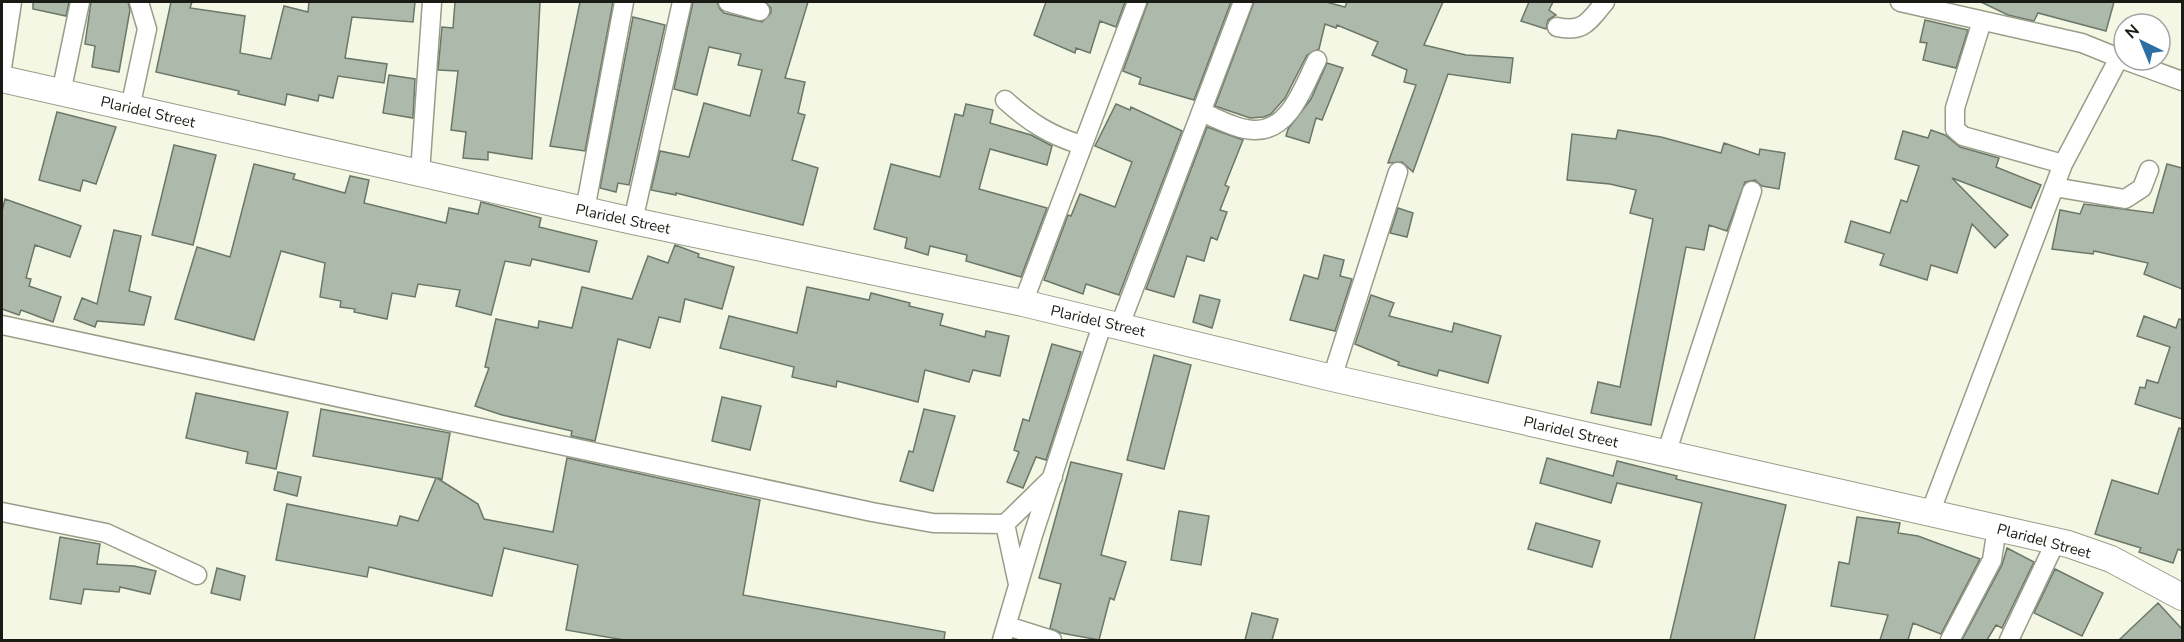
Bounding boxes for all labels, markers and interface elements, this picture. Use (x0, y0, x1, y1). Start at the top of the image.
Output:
north arrow (2112, 12, 2172, 72)
text: N (2121, 20, 2144, 44)
street label: Plaridel Street (99, 91, 198, 133)
street label: Plaridel Street (574, 199, 673, 239)
street label: Plaridel Street (1049, 300, 1148, 342)
street label: Plaridel Street (1522, 411, 1621, 453)
street label: Plaridel Street (1995, 519, 2094, 563)

